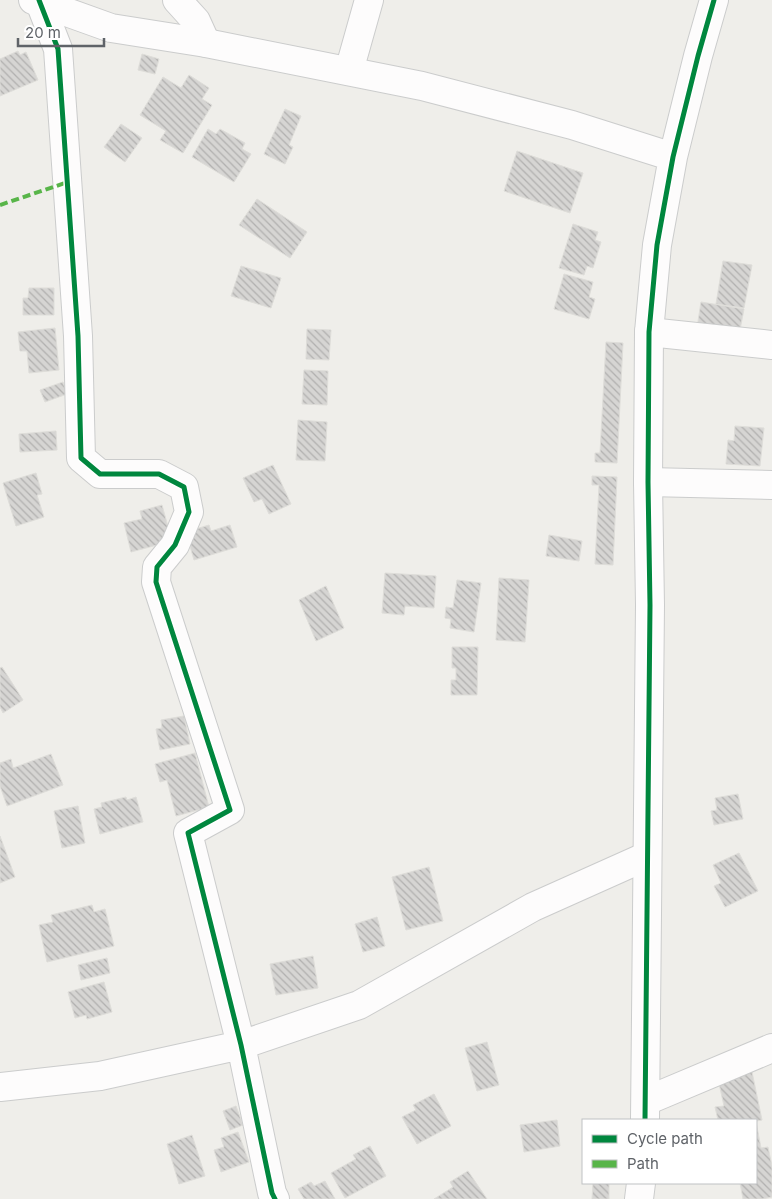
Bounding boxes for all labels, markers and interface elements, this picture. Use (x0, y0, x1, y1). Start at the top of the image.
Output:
scale bar (18, 15, 104, 47)
text: 20 m (25, 23, 61, 42)
legend (582, 1119, 757, 1184)
text: Cycle path (627, 1129, 703, 1148)
text: Path (627, 1154, 659, 1173)

